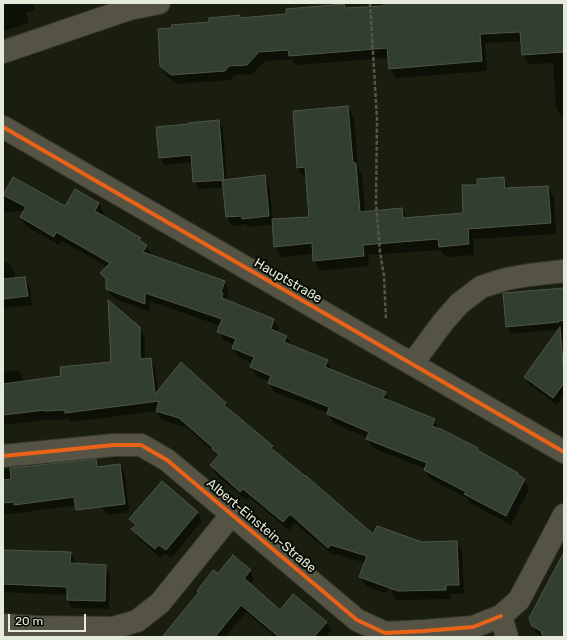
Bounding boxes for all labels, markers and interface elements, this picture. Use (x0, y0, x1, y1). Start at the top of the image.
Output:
street label: Hauptstraße (251, 255, 325, 307)
street label: Albert-Einstein-Straße (203, 476, 319, 576)
scale bar (10, 606, 88, 632)
text: 20 m (15, 614, 43, 628)

